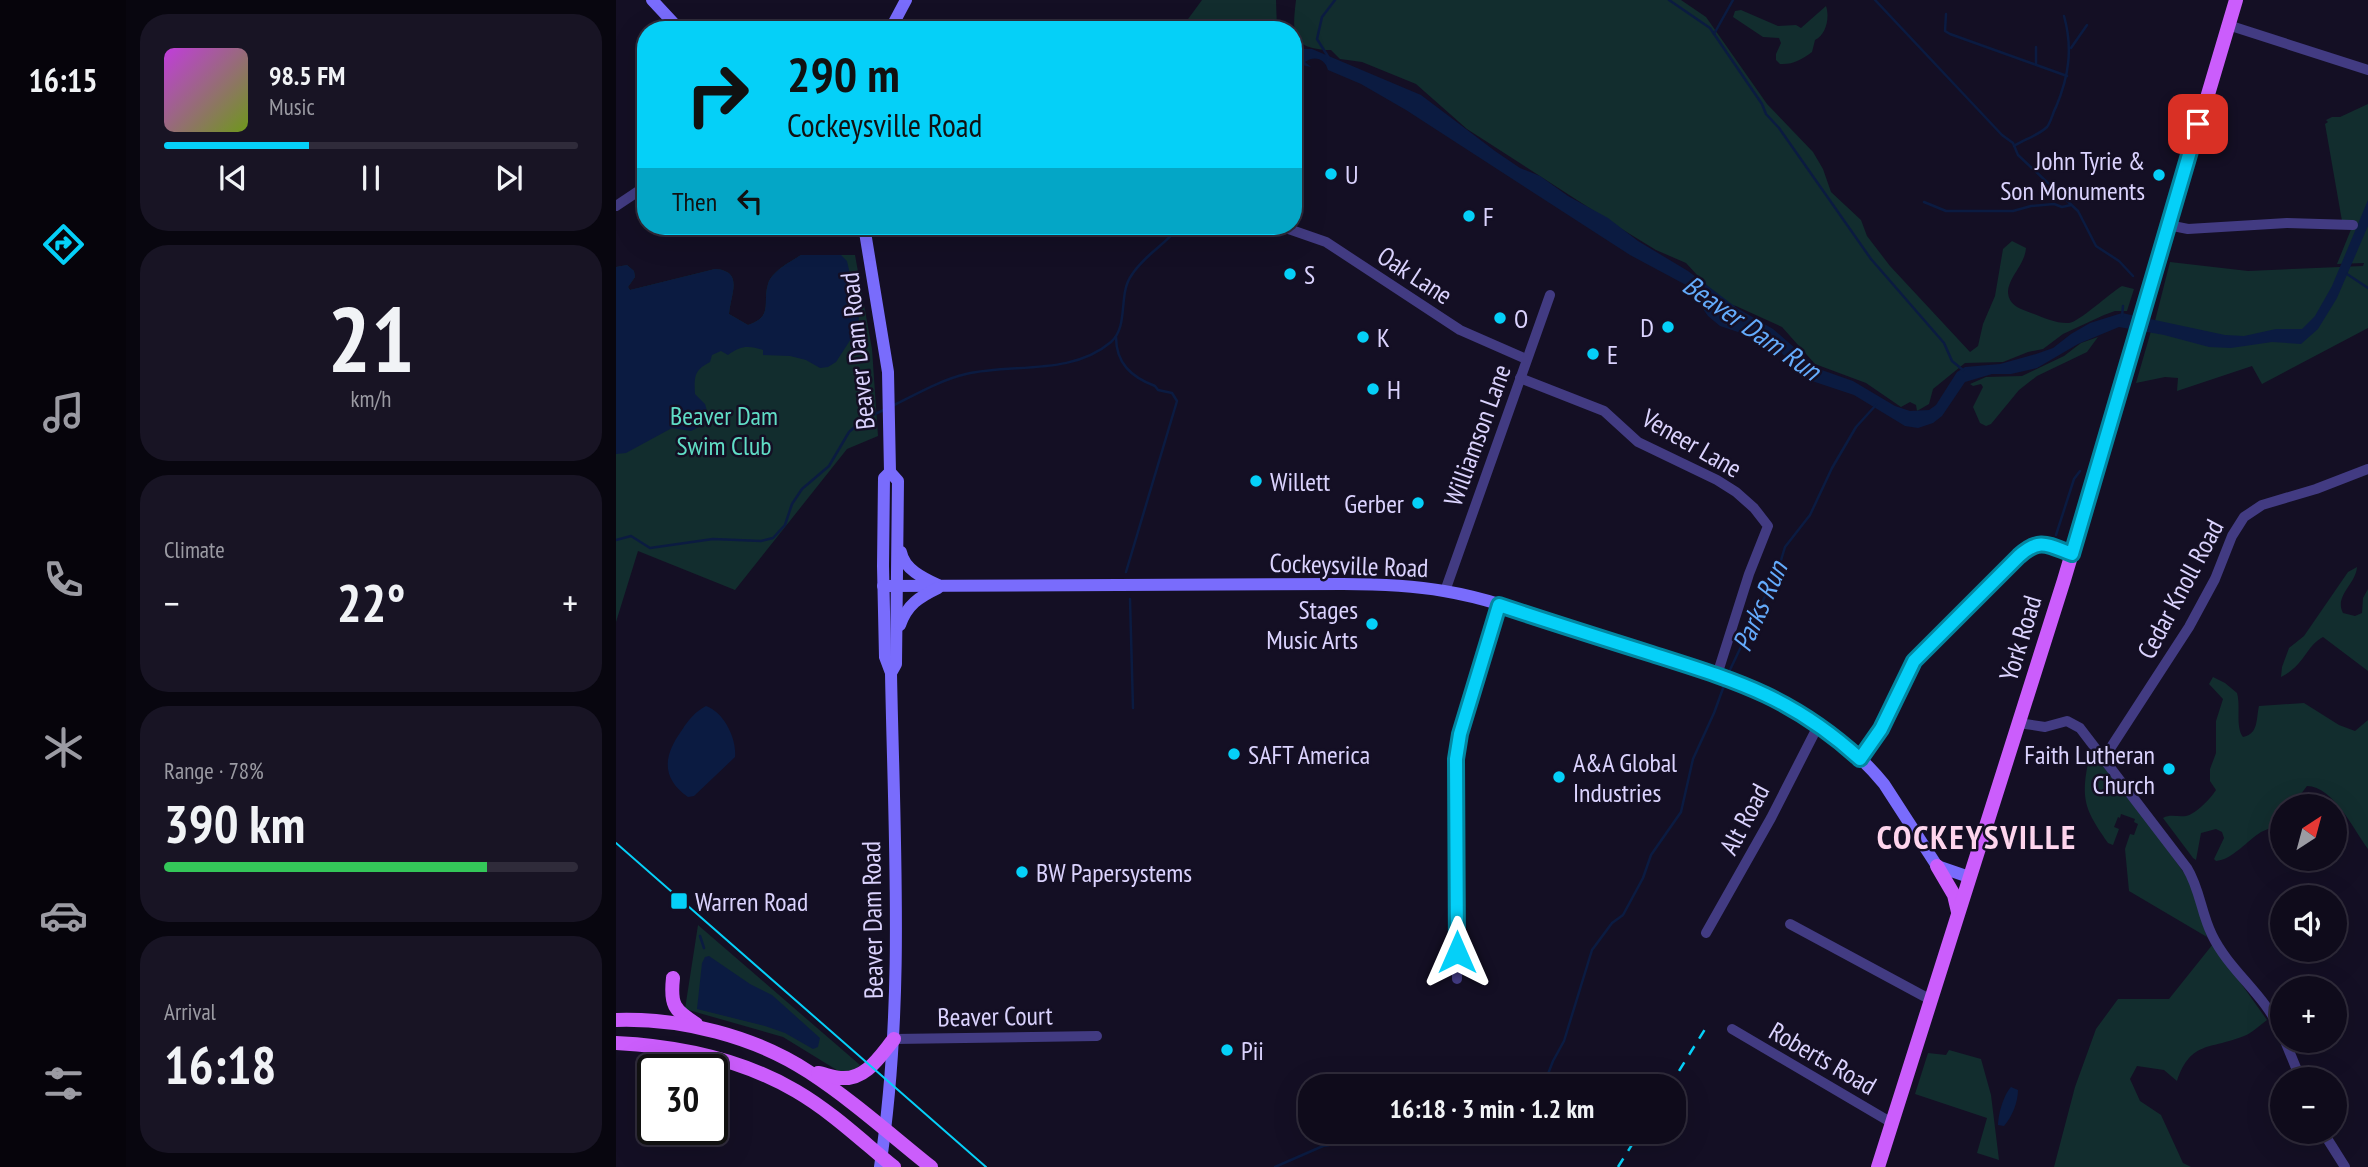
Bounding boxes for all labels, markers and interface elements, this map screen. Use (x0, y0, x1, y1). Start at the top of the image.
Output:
text: 290 m (787, 42, 900, 106)
icon: right (672, 49, 763, 140)
text: 16:15 (28, 59, 98, 101)
text: 98.5 FM (269, 59, 345, 92)
text: Music (269, 92, 315, 121)
pin (2168, 94, 2228, 154)
text: Cockeysville Road (787, 104, 982, 146)
icon: arrive (2179, 105, 2217, 143)
place label: John Tyrie & Son Monuments (2000, 144, 2145, 207)
place label: U (1345, 158, 1359, 191)
icon: previous (214, 159, 252, 197)
icon: pause (352, 159, 390, 197)
icon: next (490, 159, 528, 197)
marker: U (1323, 166, 1339, 182)
marker: John Tyrie & Son Monuments (2151, 167, 2167, 183)
icon: left (731, 182, 769, 220)
text: Then (672, 185, 717, 218)
place label: F (1483, 200, 1494, 233)
marker: F (1461, 208, 1477, 224)
icon: directions (39, 220, 88, 269)
street label: Oak Lane (1371, 239, 1459, 311)
place label: S (1304, 258, 1315, 291)
marker: S (1282, 266, 1298, 282)
water label: Beaver Dam Run (1676, 266, 1830, 389)
street label: Beaver Dam Road (832, 271, 882, 431)
text: 21 (328, 279, 415, 397)
place label: O (1514, 302, 1528, 335)
marker: O (1492, 310, 1508, 326)
place label: D (1640, 311, 1654, 344)
marker: D (1660, 319, 1676, 335)
place label: K (1377, 321, 1390, 354)
marker: K (1355, 329, 1371, 345)
place label: E (1607, 338, 1618, 371)
marker: E (1585, 346, 1601, 362)
street label: Williamson Lane (1436, 360, 1518, 510)
place label: H (1387, 373, 1401, 406)
marker: H (1365, 381, 1381, 397)
text: km/h (351, 384, 391, 413)
icon: music (39, 388, 88, 437)
park label: Beaver Dam Swim Club (670, 399, 778, 462)
street label: Veneer Lane (1635, 401, 1748, 485)
place label: Willett (1270, 465, 1330, 498)
marker: Willett (1248, 473, 1264, 489)
place label: Gerber (1344, 487, 1404, 520)
marker: Gerber (1410, 495, 1426, 511)
street label: Cedar Knoll Road (2129, 514, 2231, 664)
text: Climate (164, 535, 225, 564)
street label: Cockeysville Road (1269, 546, 1429, 584)
water label: Parks Run (1723, 554, 1796, 657)
icon: phone (39, 555, 88, 604)
text: 22° (337, 569, 405, 636)
text: − (164, 578, 180, 627)
text: + (562, 578, 578, 627)
street label: York Road (1991, 591, 2049, 685)
place label: Stages Music Arts (1266, 593, 1358, 656)
marker: Stages Music Arts (1364, 616, 1380, 632)
icon: climate (39, 723, 88, 772)
place label: SAFT America (1248, 738, 1370, 771)
place label: Faith Lutheran Church (2024, 738, 2155, 801)
marker: SAFT America (1226, 746, 1242, 762)
place label: A&A Global Industries (1573, 746, 1677, 809)
text: Range · 78% (164, 756, 264, 785)
marker: Faith Lutheran Church (2161, 761, 2177, 777)
marker: A&A Global Industries (1551, 769, 1567, 785)
street label: Alt Road (1712, 778, 1776, 860)
text: 390 km (164, 790, 305, 857)
north arrow (2270, 794, 2347, 872)
map controls (2270, 794, 2347, 1144)
district label: COCKEYSVILLE (1877, 815, 2077, 858)
street label: Beaver Dam Road (854, 841, 890, 999)
place label: BW Papersystems (1036, 856, 1192, 889)
marker: BW Papersystems (1014, 864, 1030, 880)
place label: Warren Road (695, 885, 808, 918)
button: sound (2270, 885, 2347, 962)
icon: car (39, 891, 88, 940)
marker: Warren Road (669, 891, 689, 911)
position arrow (1420, 915, 1494, 989)
button: + (2270, 976, 2347, 1053)
text: Arrival (164, 997, 216, 1026)
street label: Beaver Court (937, 998, 1053, 1034)
street label: Roberts Road (1764, 1014, 1882, 1102)
text: 16:18 (164, 1031, 276, 1098)
place label: Pii (1241, 1034, 1264, 1067)
marker: Pii (1219, 1042, 1235, 1058)
speed limit sign: 30 (637, 1054, 728, 1145)
icon: filters (39, 1059, 88, 1108)
button: − (2270, 1067, 2347, 1144)
text: 16:18 · 3 min · 1.2 km (1390, 1092, 1594, 1125)

